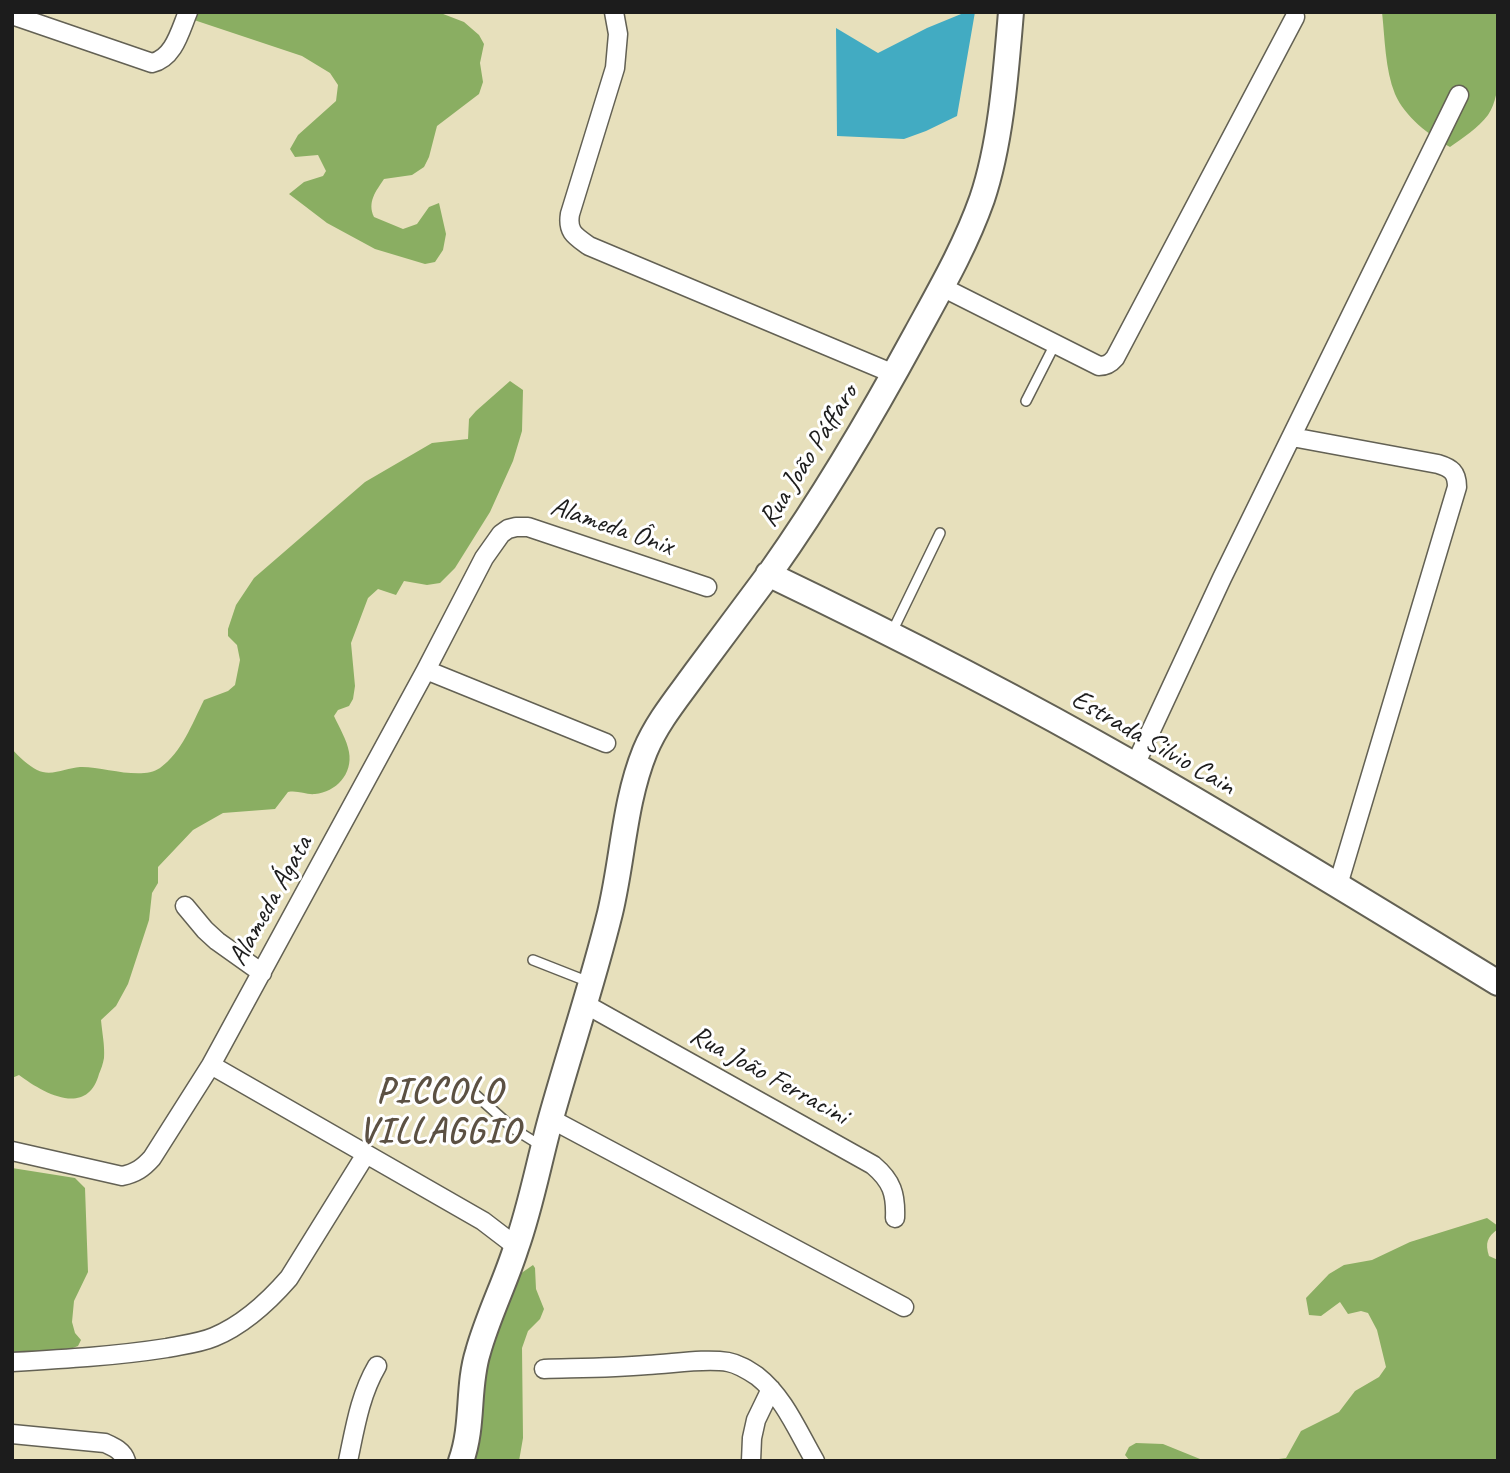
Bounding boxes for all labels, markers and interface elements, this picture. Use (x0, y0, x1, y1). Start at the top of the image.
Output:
street label: Rua João Páffaro (752, 379, 866, 533)
street label: Alameda Ônix (546, 490, 678, 564)
street label: Estrada Silvio Cain (1065, 683, 1241, 803)
street label: Alameda Ágata (222, 830, 320, 972)
street label: Rua João Ferracini (684, 1019, 854, 1133)
district label: PICCOLO VILLAGGIO (360, 1072, 520, 1154)

